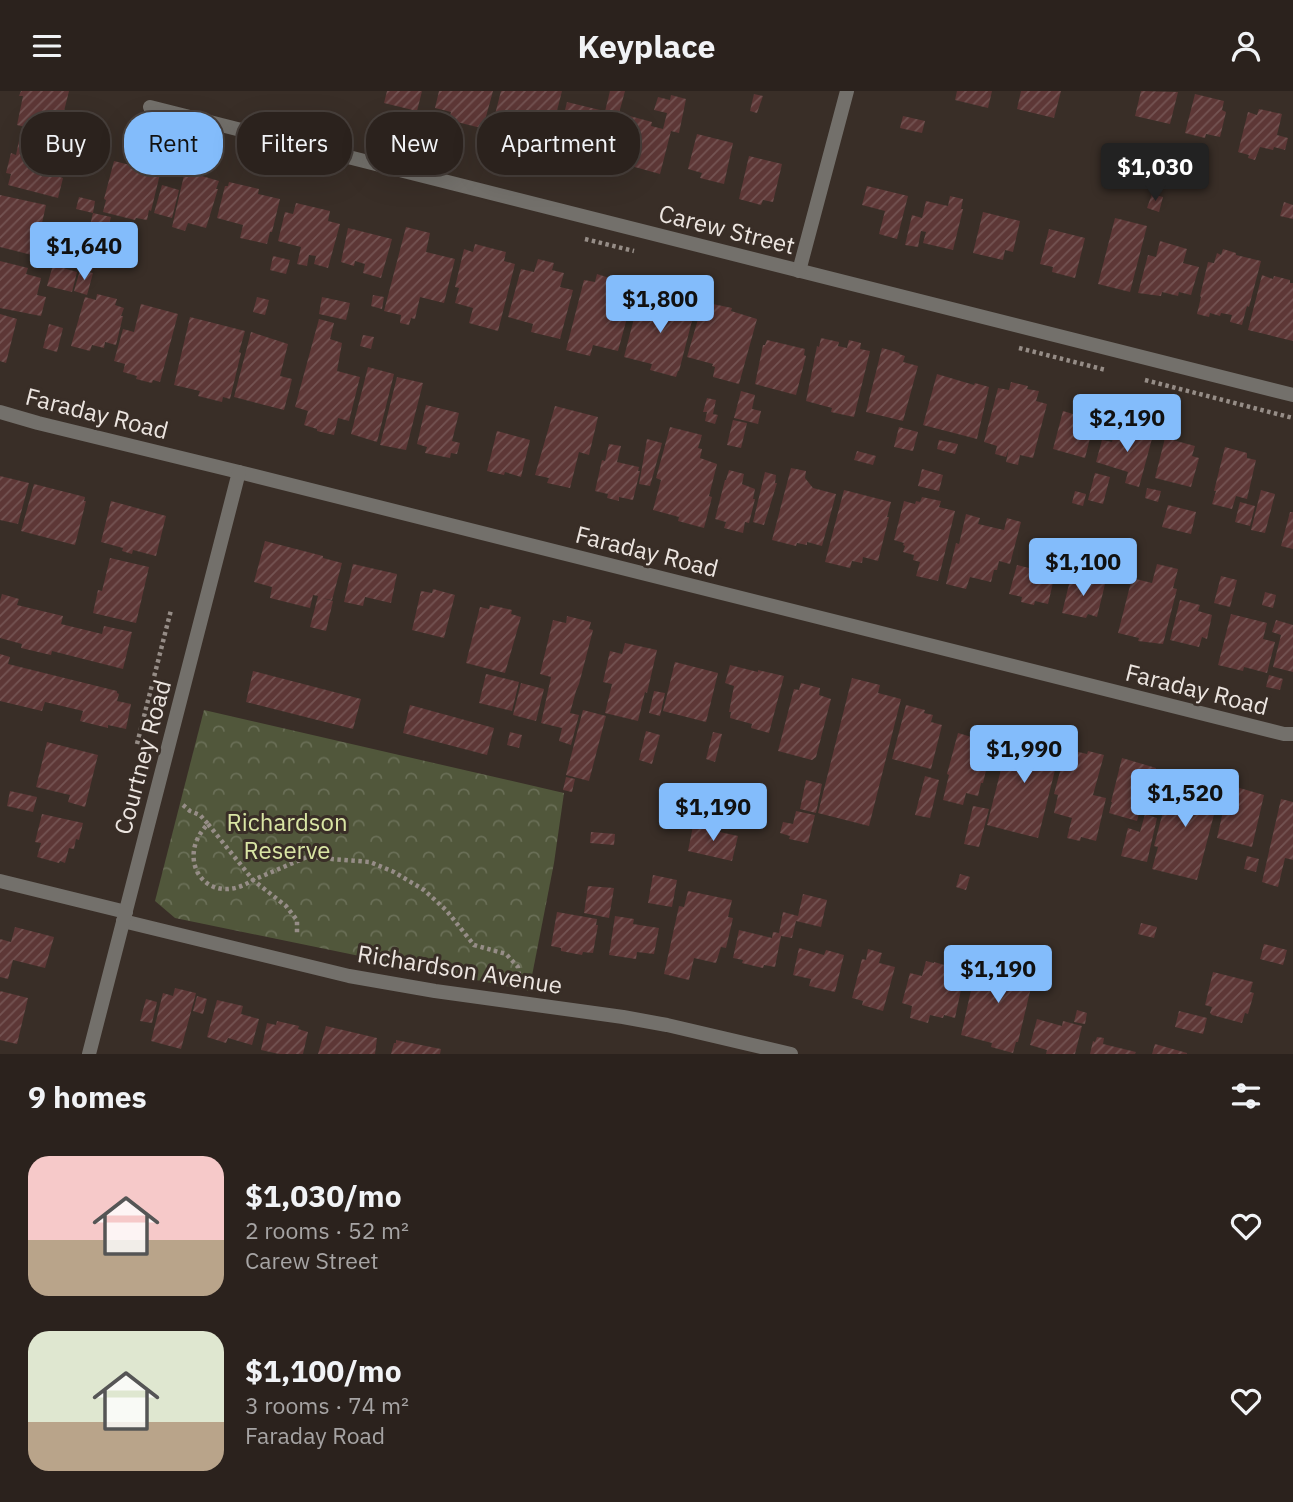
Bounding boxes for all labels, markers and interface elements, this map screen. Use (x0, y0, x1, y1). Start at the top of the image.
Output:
text: Keyplace (577, 25, 716, 67)
icon: menu (28, 27, 66, 65)
icon: person (1227, 27, 1265, 65)
chip: Buy (21, 112, 110, 175)
chip: Rent (124, 112, 223, 175)
chip: Filters (237, 112, 352, 175)
chip: New (366, 112, 463, 175)
chip: Apartment (477, 112, 640, 175)
pin: $1,030 (1098, 143, 1212, 203)
text: $1,030 (1117, 151, 1193, 181)
street label: Carew Street (655, 197, 799, 261)
pin: $1,640 (27, 223, 141, 282)
text: $1,640 (46, 230, 122, 260)
pin: $1,800 (603, 275, 717, 335)
text: $1,800 (622, 283, 698, 313)
street label: Faraday Road (22, 380, 172, 446)
pin: $2,190 (1070, 395, 1184, 454)
text: $2,190 (1089, 402, 1165, 432)
street label: Faraday Road (572, 518, 722, 584)
pin: $1,100 (1026, 539, 1140, 598)
text: $1,100 (1045, 546, 1121, 576)
street label: Faraday Road (1122, 656, 1272, 722)
street label: Courtney Road (106, 676, 178, 838)
pin: $1,990 (967, 725, 1081, 785)
text: $1,990 (986, 733, 1062, 763)
pin: $1,520 (1128, 769, 1242, 829)
text: $1,520 (1147, 777, 1223, 807)
pin: $1,190 (656, 783, 770, 843)
text: $1,190 (675, 791, 751, 821)
park label: Richardson Reserve (226, 806, 348, 866)
street label: Richardson Avenue (355, 937, 565, 1001)
pin: $1,190 (941, 946, 1055, 1005)
text: $1,190 (960, 953, 1036, 983)
text: 9 homes (28, 1077, 147, 1116)
icon: filters (1227, 1077, 1265, 1115)
text: $1,030/mo (245, 1176, 402, 1215)
icon: home (84, 1184, 168, 1268)
icon: heart (1227, 1207, 1265, 1245)
text: 2 rooms · 52 m² (245, 1215, 409, 1245)
text: Carew Street (245, 1245, 379, 1275)
text: $1,100/mo (245, 1351, 402, 1390)
icon: home (84, 1359, 168, 1443)
icon: heart (1227, 1382, 1265, 1420)
text: 3 rooms · 74 m² (245, 1390, 409, 1420)
text: Faraday Road (245, 1420, 385, 1450)

